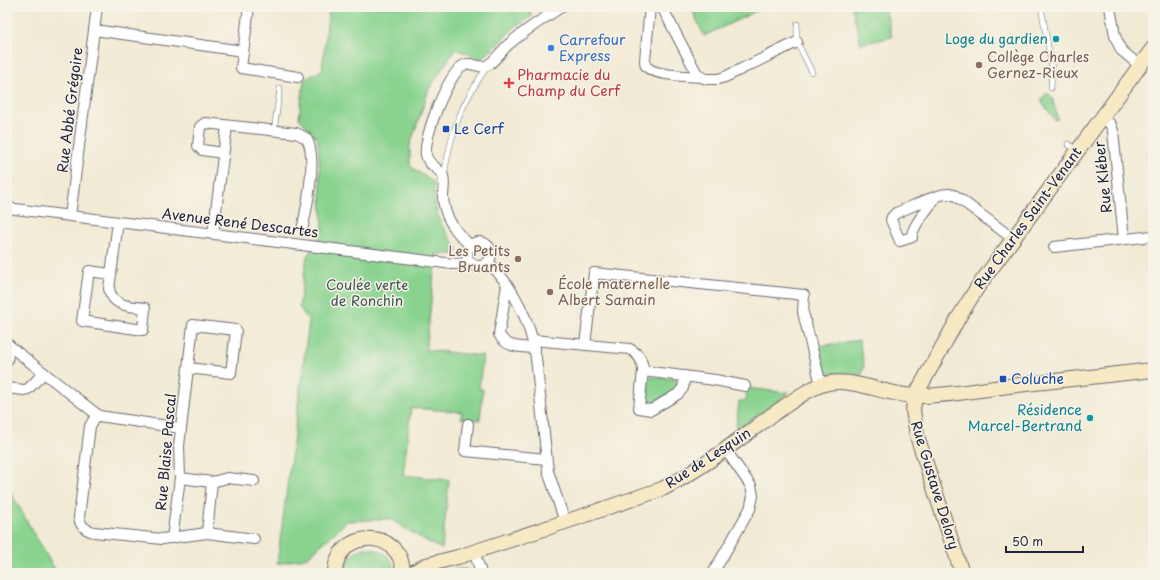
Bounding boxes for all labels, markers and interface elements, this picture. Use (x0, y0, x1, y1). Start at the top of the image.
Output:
place label: Loge du gardien (945, 28, 1048, 49)
place label: Carrefour Express (559, 29, 626, 66)
marker: Loge du gardien (1051, 34, 1061, 44)
marker: Carrefour Express (546, 43, 556, 53)
street label: Rue Abbé Grégoire (51, 46, 88, 174)
place label: Collège Charles Gernez-Rieux (987, 46, 1089, 83)
marker: Collège Charles Gernez-Rieux (974, 60, 984, 70)
place label: Pharmacie du Champ du Cerf (517, 64, 621, 101)
marker: Pharmacie du Champ du Cerf (504, 78, 514, 88)
place label: Le Cerf (454, 118, 505, 139)
marker: Le Cerf (441, 124, 451, 134)
street label: Rue Kléber (1088, 139, 1117, 214)
street label: Rue Charles Saint-Venant (969, 142, 1087, 293)
street label: Avenue René Descartes (161, 203, 319, 242)
place label: Les Petits Bruants (448, 240, 510, 277)
marker: Les Petits Bruants (513, 254, 523, 264)
place label: École maternelle Albert Samain (558, 273, 671, 310)
park label: Coulée verte de Ronchin (326, 274, 408, 311)
marker: École maternelle Albert Samain (545, 287, 555, 297)
place label: Coluche (1011, 368, 1064, 389)
marker: Coluche (998, 374, 1008, 384)
street label: Rue Blaise Pascal (150, 393, 181, 511)
place label: Résidence Marcel-Bertrand (968, 399, 1082, 436)
marker: Résidence Marcel-Bertrand (1085, 413, 1095, 423)
street label: Rue Gustave Delory (906, 418, 965, 552)
street label: Rue de Lesquin (661, 422, 755, 493)
scale bar (1006, 528, 1083, 554)
text: 50 m (1012, 532, 1043, 550)

